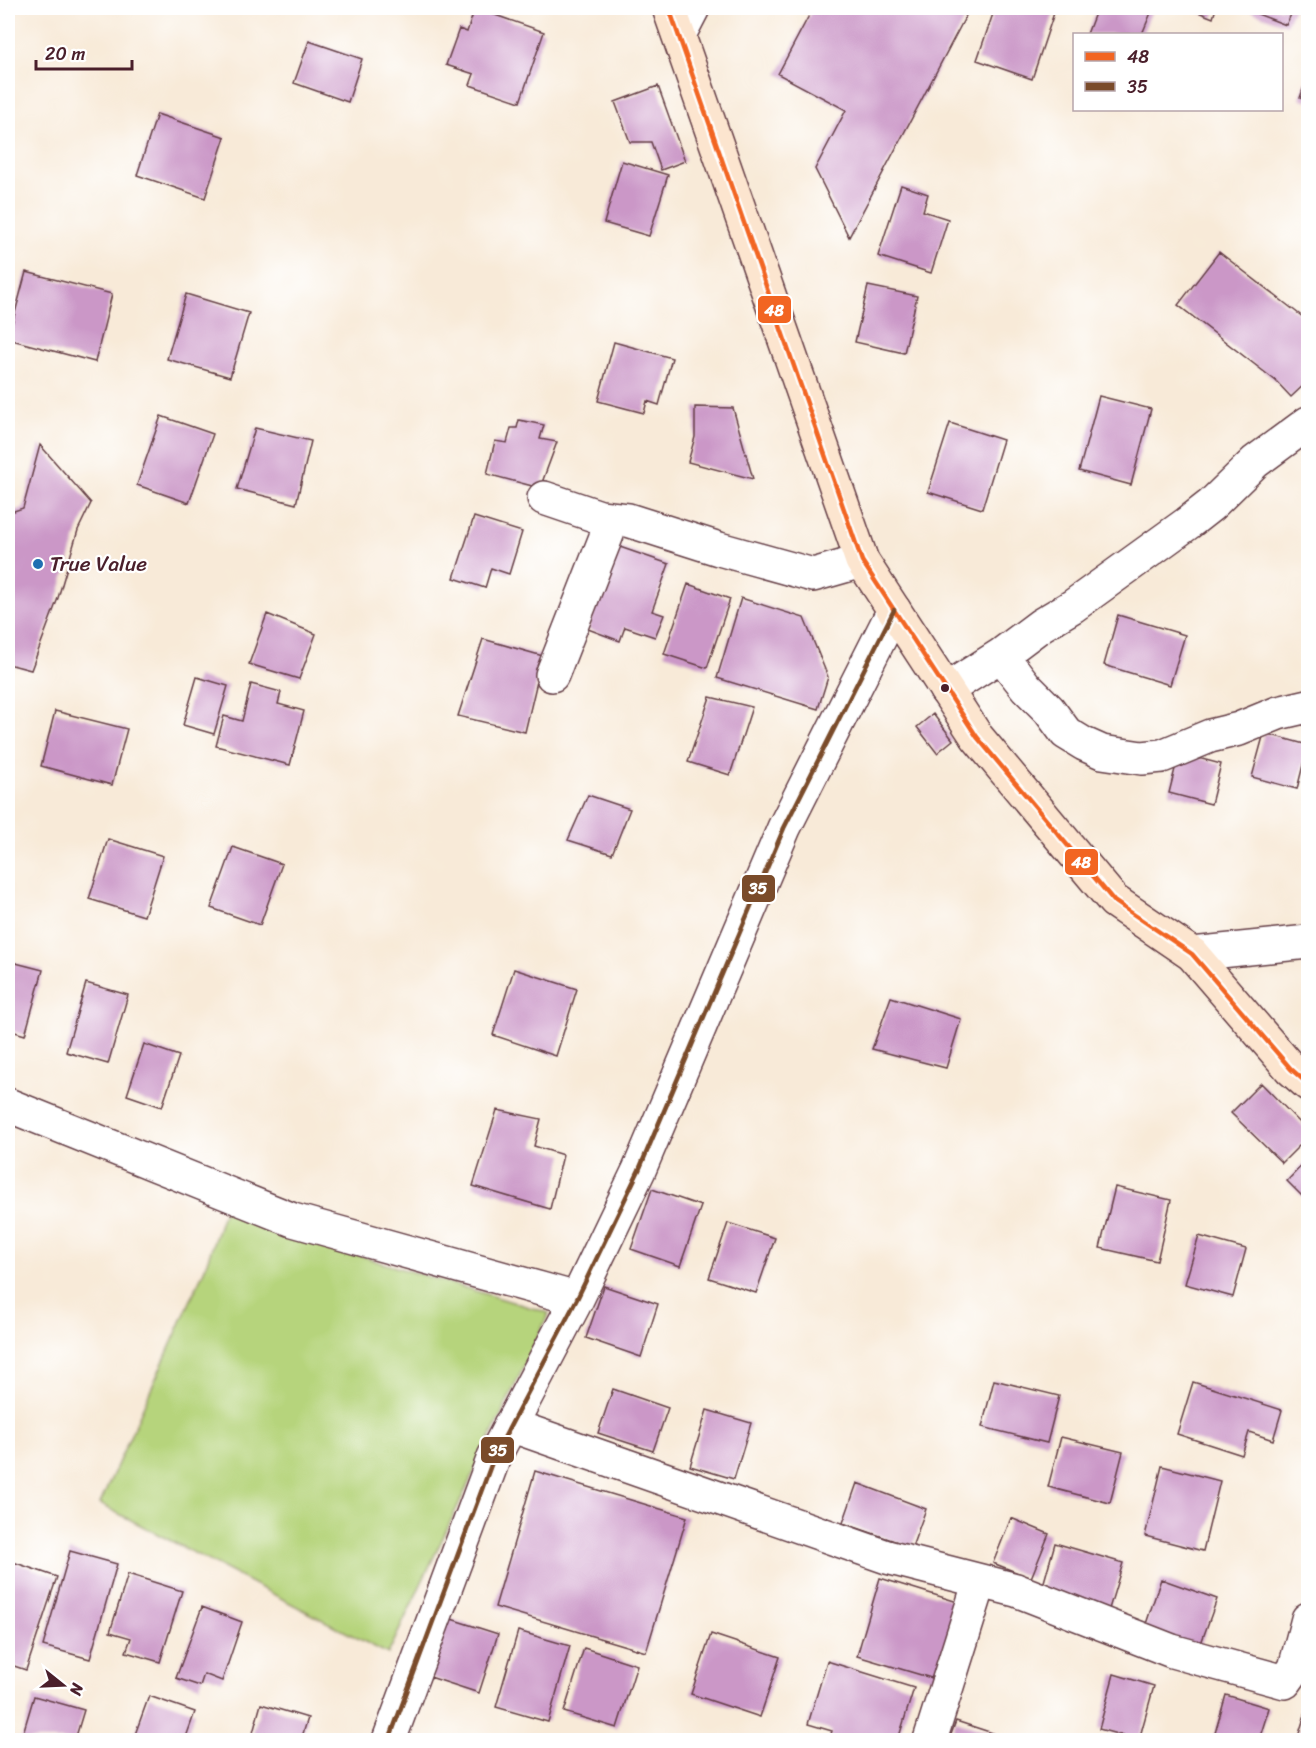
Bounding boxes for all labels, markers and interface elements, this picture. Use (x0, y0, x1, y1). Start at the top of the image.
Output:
scale bar (36, 33, 132, 71)
legend (1073, 33, 1283, 111)
text: 20 m (45, 38, 85, 70)
text: 48 (1127, 41, 1149, 73)
text: 35 (1127, 71, 1148, 103)
line badge: 48 (757, 295, 792, 324)
text: 48 (763, 296, 784, 325)
place label: True Value (50, 545, 147, 583)
marker: True Value (31, 557, 45, 571)
unlabelled marker (939, 682, 951, 694)
line badge: 48 (1064, 848, 1099, 876)
text: 48 (1070, 848, 1091, 877)
line badge: 35 (741, 874, 776, 903)
text: 35 (748, 874, 768, 903)
line badge: 35 (480, 1436, 515, 1464)
text: 35 (488, 1436, 508, 1465)
north arrow (33, 1655, 93, 1715)
text: N (61, 1679, 93, 1700)

